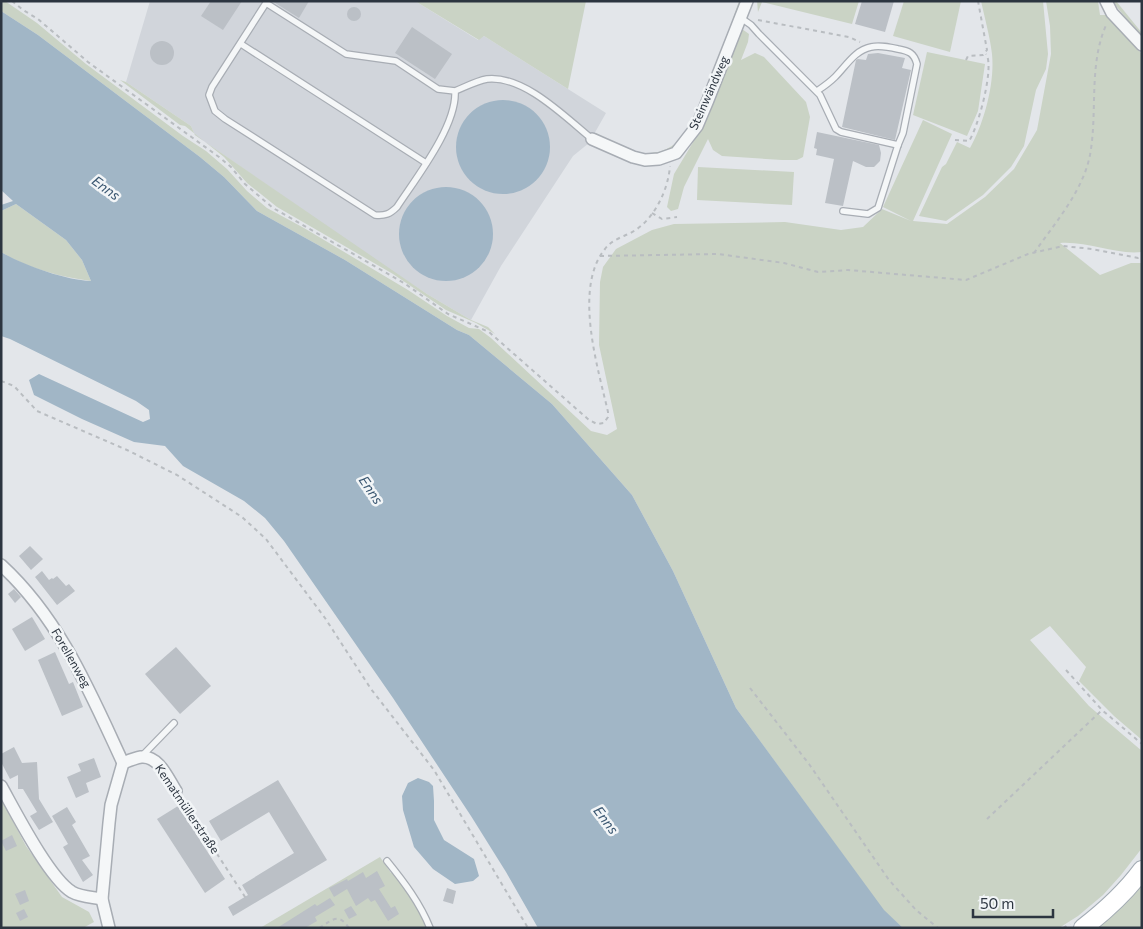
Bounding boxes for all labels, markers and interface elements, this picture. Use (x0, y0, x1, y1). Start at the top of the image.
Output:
street label: Steinwändweg (685, 53, 731, 132)
water label: Enns (89, 172, 124, 204)
water label: Enns (356, 472, 387, 507)
street label: Forellenweg (49, 625, 95, 690)
street label: Kematmüllerstraße (153, 761, 223, 856)
water label: Enns (590, 802, 622, 837)
scale bar (973, 886, 1053, 918)
text: 50 m (980, 894, 1014, 912)

